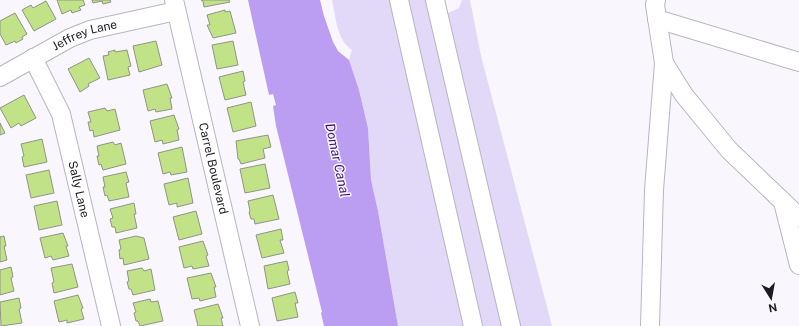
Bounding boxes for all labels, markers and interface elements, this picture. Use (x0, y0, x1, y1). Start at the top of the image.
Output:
street label: Jeffrey Lane (50, 17, 118, 53)
street label: Carrel Boulevard (196, 121, 231, 216)
water label: Domar Canal (322, 122, 353, 198)
street label: Sally Lane (65, 160, 92, 219)
north arrow (751, 278, 791, 318)
text: N (768, 301, 778, 315)

